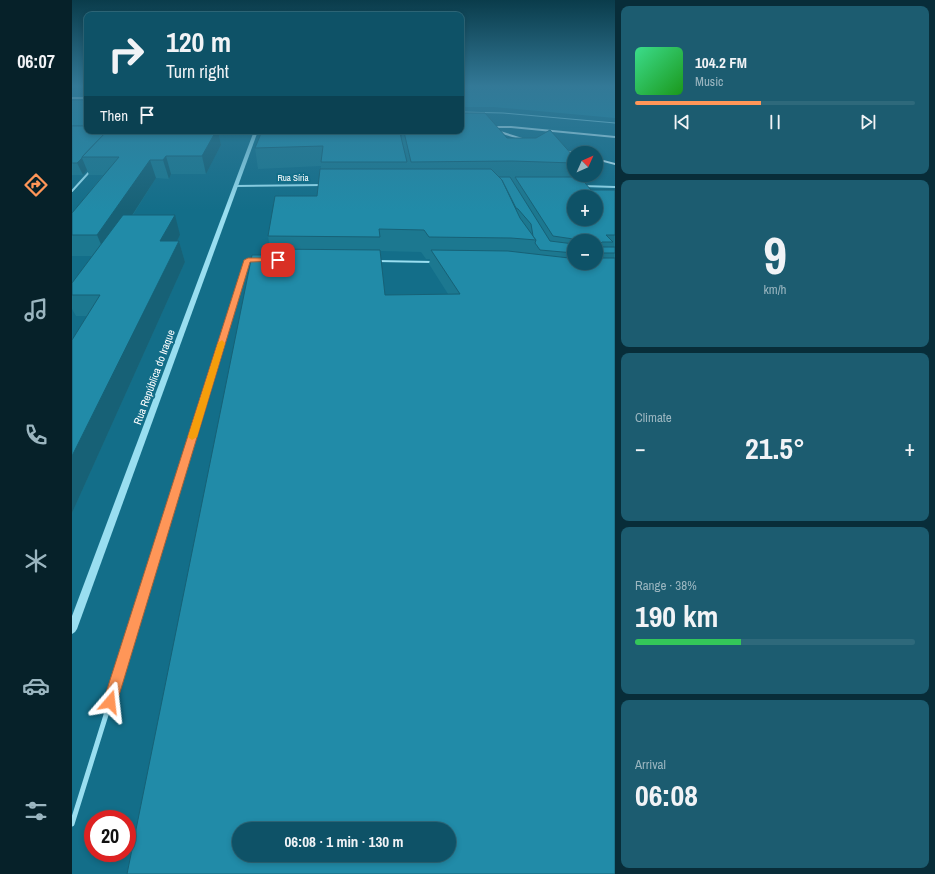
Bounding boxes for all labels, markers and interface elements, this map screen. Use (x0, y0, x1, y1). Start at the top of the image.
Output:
text: 120 m (166, 23, 231, 61)
icon: right (100, 28, 152, 80)
text: 06:07 (17, 49, 55, 74)
text: 104.2 FM (695, 52, 747, 73)
text: Turn right (166, 59, 229, 84)
text: Music (695, 73, 723, 90)
icon: arrive (136, 104, 158, 126)
text: Then (100, 105, 128, 126)
icon: previous (671, 111, 693, 133)
icon: pause (764, 111, 786, 133)
icon: next (857, 111, 879, 133)
north arrow (567, 146, 603, 182)
map controls (567, 146, 603, 270)
icon: directions (22, 171, 50, 199)
street label: Rua Síria (277, 172, 309, 184)
button: + (567, 190, 603, 226)
text: 9 (763, 220, 787, 290)
button: − (567, 234, 603, 270)
pin (261, 243, 295, 277)
icon: arrive (267, 249, 289, 271)
text: km/h (763, 281, 787, 298)
icon: music (22, 296, 50, 324)
street label: Rua República do Iraque (130, 327, 178, 427)
text: Climate (635, 409, 672, 426)
icon: phone (22, 421, 50, 449)
text: 21.5° (745, 428, 805, 468)
text: − (635, 433, 646, 463)
text: + (904, 433, 915, 463)
icon: climate (22, 547, 50, 575)
text: Range · 38% (635, 577, 697, 594)
text: 190 km (635, 596, 718, 636)
icon: car (22, 672, 50, 700)
position arrow (89, 681, 131, 723)
text: Arrival (635, 756, 666, 773)
text: 06:08 (635, 775, 698, 815)
icon: filters (22, 797, 50, 825)
speed limit sign: 20 (84, 810, 136, 862)
text: 06:08 · 1 min · 130 m (285, 831, 403, 852)

